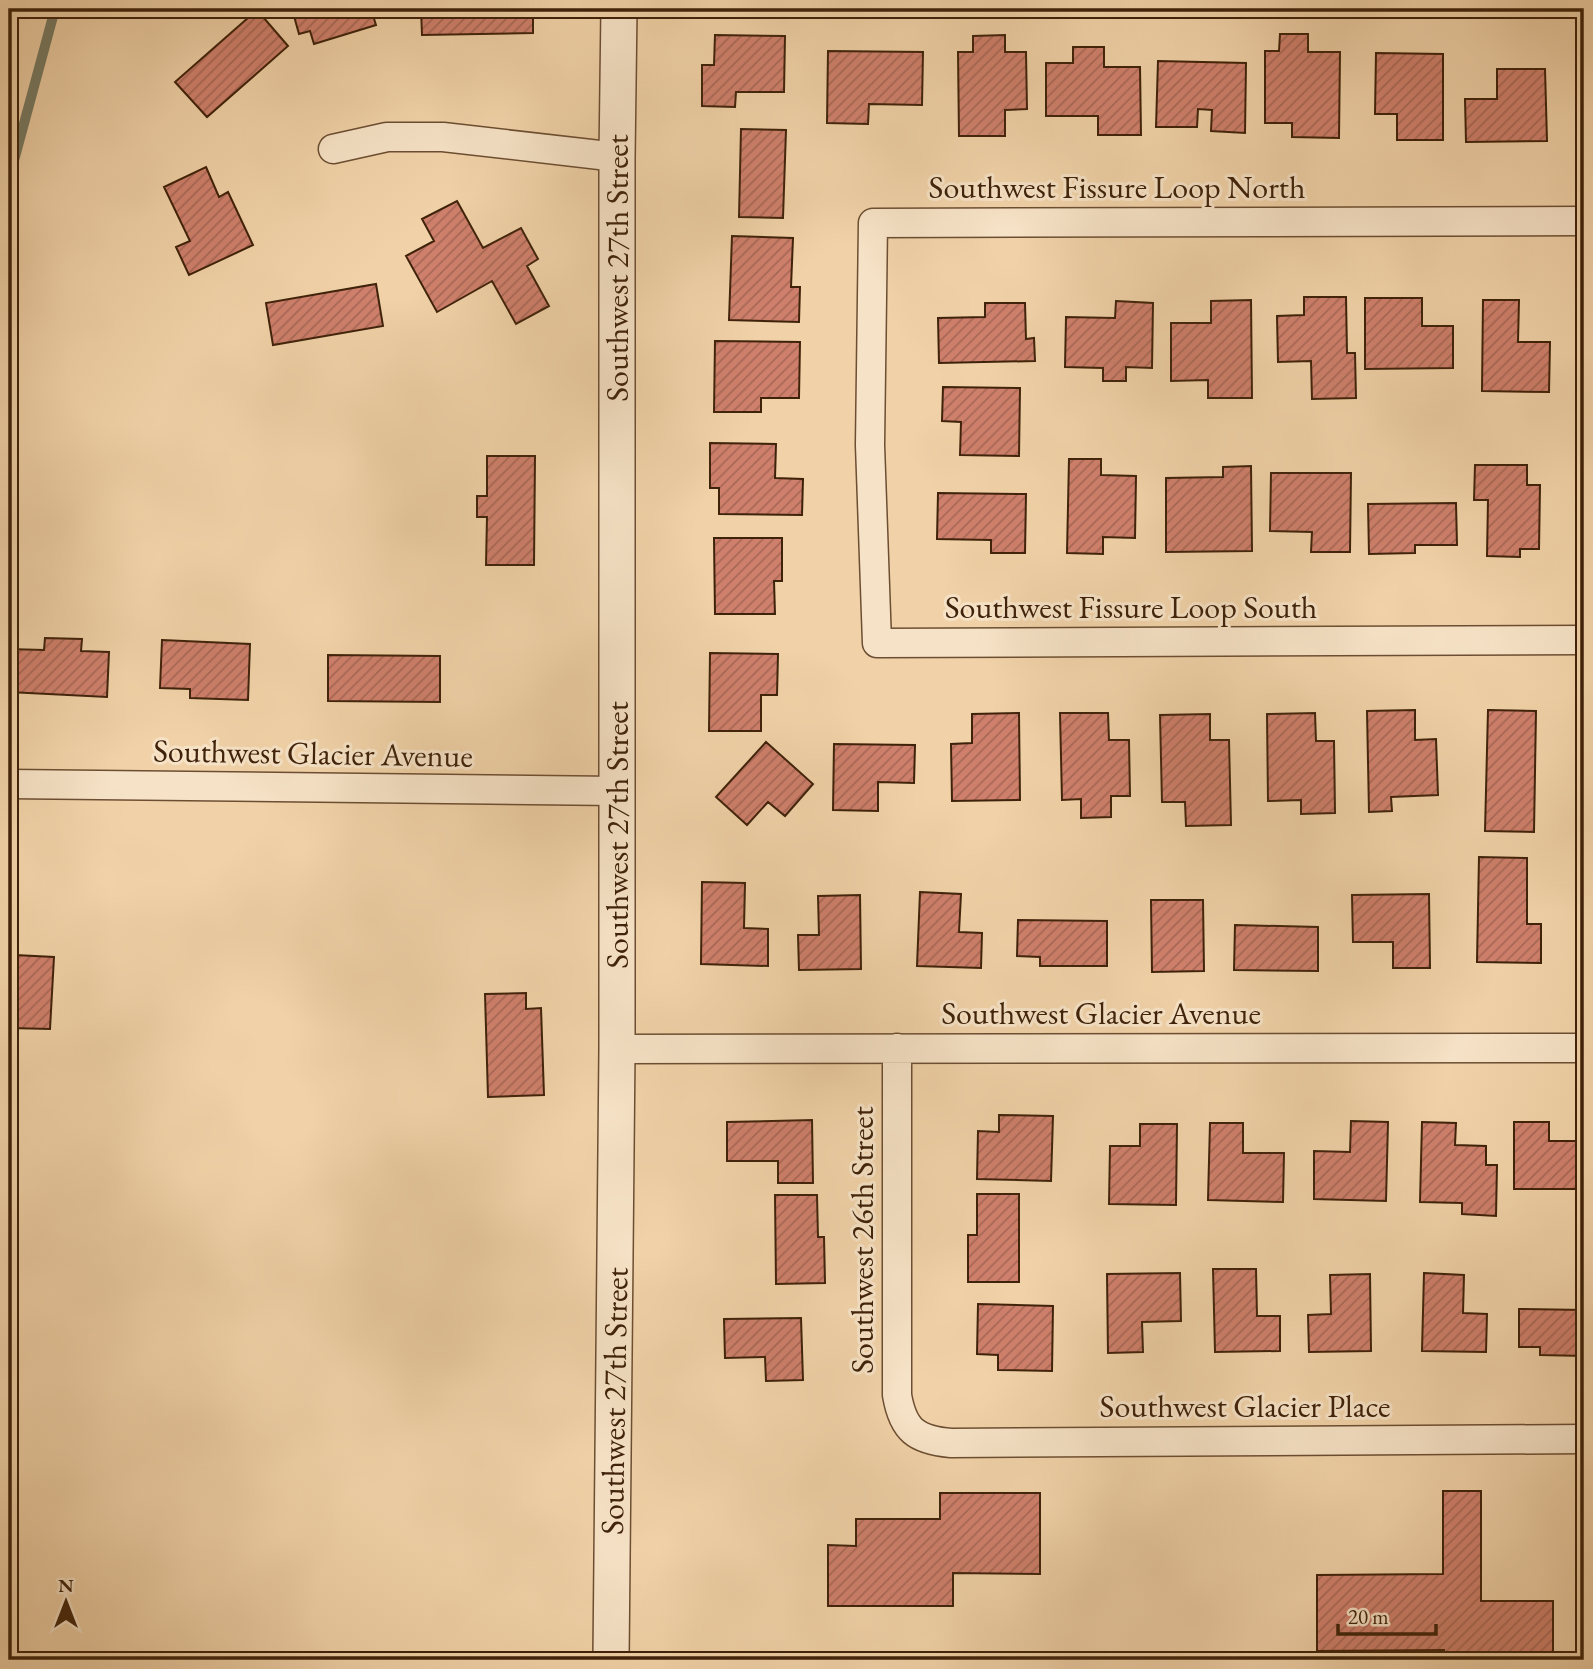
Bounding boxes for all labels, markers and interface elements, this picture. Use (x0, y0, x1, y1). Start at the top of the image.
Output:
street label: Southwest 27th Street (596, 134, 638, 402)
street label: Southwest Fissure Loop North (929, 166, 1305, 208)
street label: Southwest Fissure Loop South (945, 586, 1317, 628)
street label: Southwest 27th Street (596, 701, 638, 969)
street label: Southwest Glacier Avenue (153, 729, 473, 777)
street label: Southwest Glacier Avenue (941, 992, 1261, 1034)
street label: Southwest 26th Street (841, 1106, 883, 1374)
street label: Southwest 27th Street (591, 1267, 637, 1535)
street label: Southwest Glacier Place (1100, 1385, 1390, 1427)
north arrow (32, 1568, 102, 1638)
text: N (58, 1573, 74, 1598)
scale bar (1338, 1592, 1436, 1636)
text: 20 m (1348, 1603, 1389, 1630)

